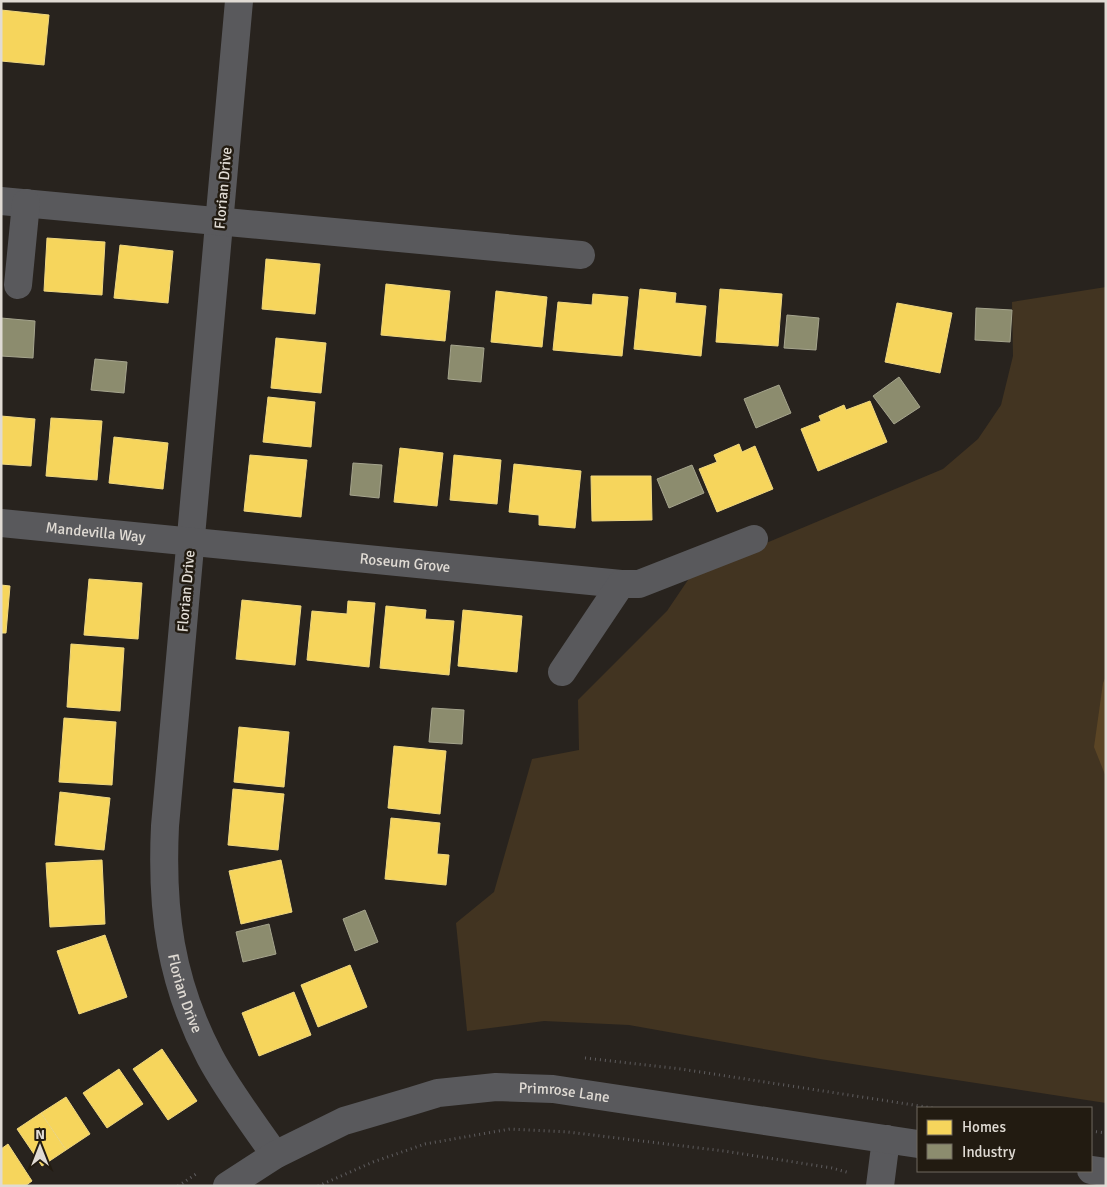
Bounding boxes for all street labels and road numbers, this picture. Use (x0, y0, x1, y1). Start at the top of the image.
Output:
street label: Florian Drive (210, 146, 236, 230)
street label: Mandevilla Way (45, 518, 146, 546)
street label: Florian Drive (173, 549, 199, 633)
street label: Roseum Grove (359, 549, 451, 576)
street label: Florian Drive (164, 952, 206, 1036)
street label: Primrose Lane (518, 1079, 611, 1106)

